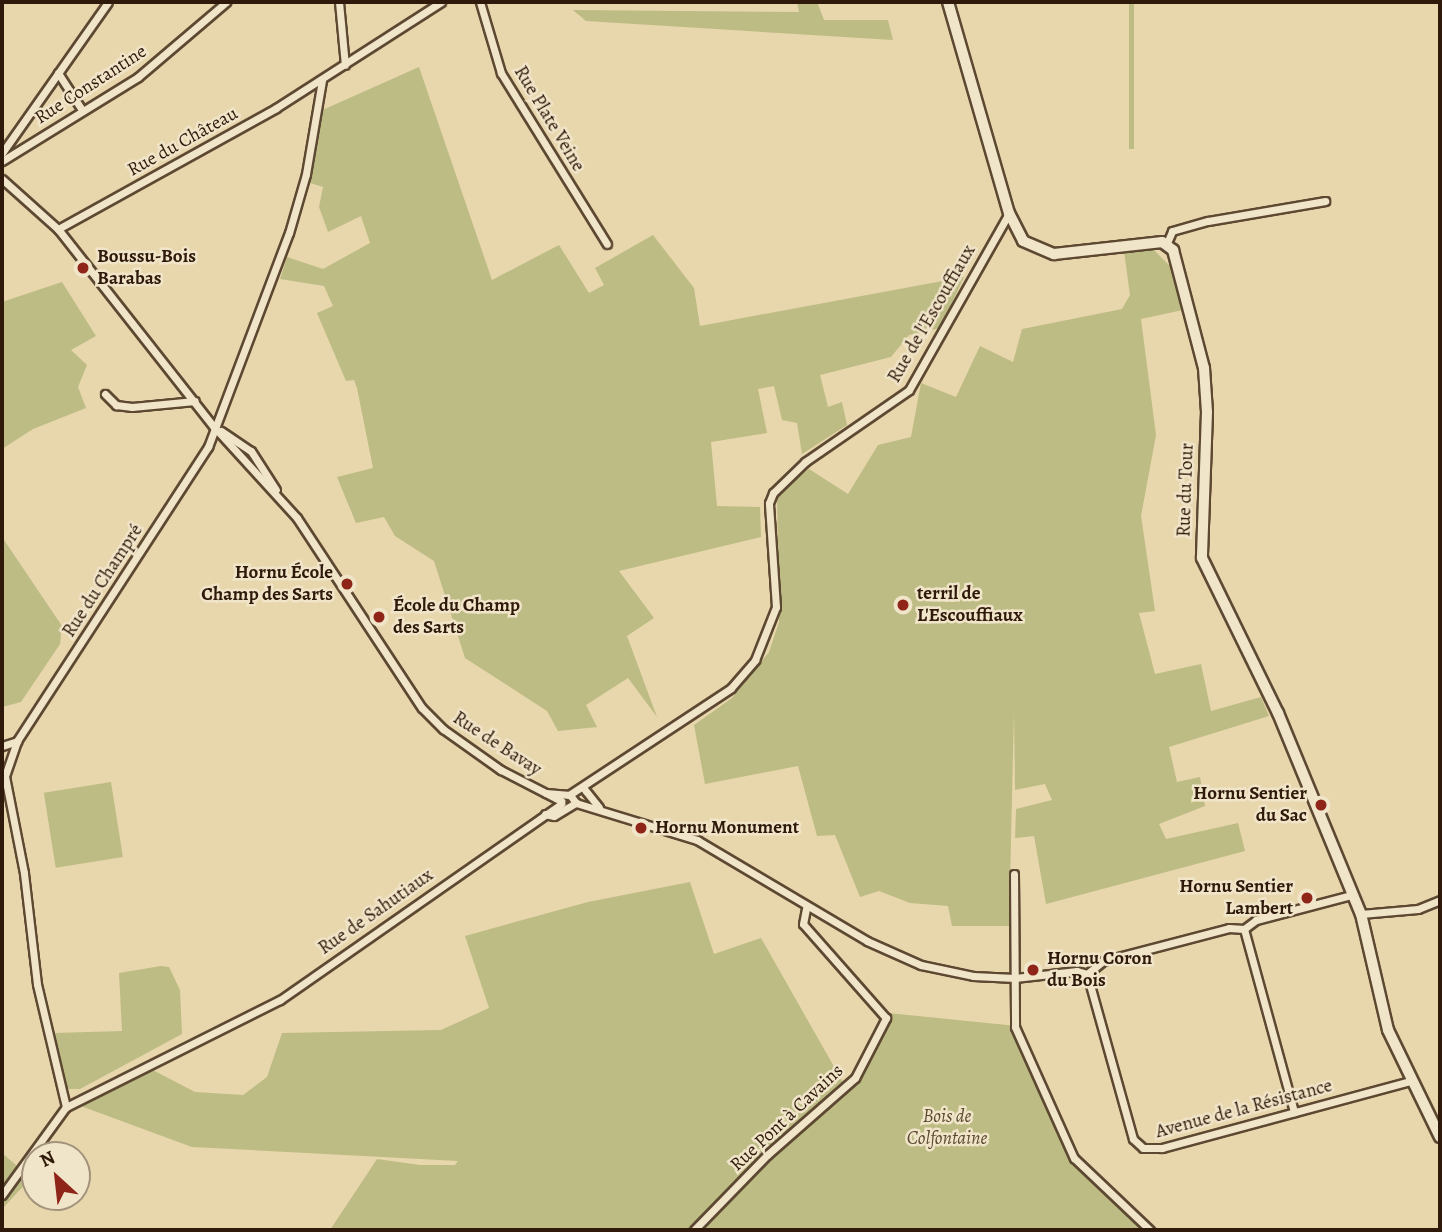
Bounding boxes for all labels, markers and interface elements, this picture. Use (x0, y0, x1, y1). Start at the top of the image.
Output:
street label: Rue Constantine (31, 40, 151, 130)
street label: Rue Plate Veine (509, 62, 589, 176)
street label: Rue du Château (124, 102, 242, 182)
street label: Rue de l'Escouffiaux (883, 241, 981, 387)
place label: Boussu-Bois Barabas (97, 246, 196, 290)
marker: Boussu-Bois Barabas (75, 260, 91, 276)
street label: Rue du Tour (1173, 443, 1199, 537)
street label: Rue du Champré (58, 520, 148, 642)
place label: Hornu École Champ des Sarts (201, 562, 333, 606)
marker: Hornu École Champ des Sarts (339, 576, 355, 592)
place label: terril de L'Escouffiaux (917, 583, 1023, 627)
place label: École du Champ des Sarts (393, 595, 520, 639)
marker: terril de L'Escouffiaux (895, 597, 911, 613)
marker: École du Champ des Sarts (371, 609, 387, 625)
street label: Rue de Bavay (448, 707, 546, 781)
place label: Hornu Sentier du Sac (1193, 783, 1307, 827)
marker: Hornu Sentier du Sac (1313, 797, 1329, 813)
place label: Hornu Monument (655, 817, 799, 839)
marker: Hornu Monument (633, 820, 649, 836)
street label: Rue de Sahutiaux (314, 864, 438, 960)
place label: Hornu Sentier Lambert (1179, 876, 1293, 920)
marker: Hornu Sentier Lambert (1299, 890, 1315, 906)
place label: Hornu Coron du Bois (1047, 948, 1152, 992)
marker: Hornu Coron du Bois (1025, 962, 1041, 978)
street label: Rue Pont à Cavains (726, 1060, 848, 1176)
street label: Avenue de la Résistance (1153, 1074, 1335, 1144)
park label: Bois de Colfontaine (907, 1106, 987, 1150)
north arrow (21, 1141, 91, 1211)
text: N (35, 1144, 59, 1174)

